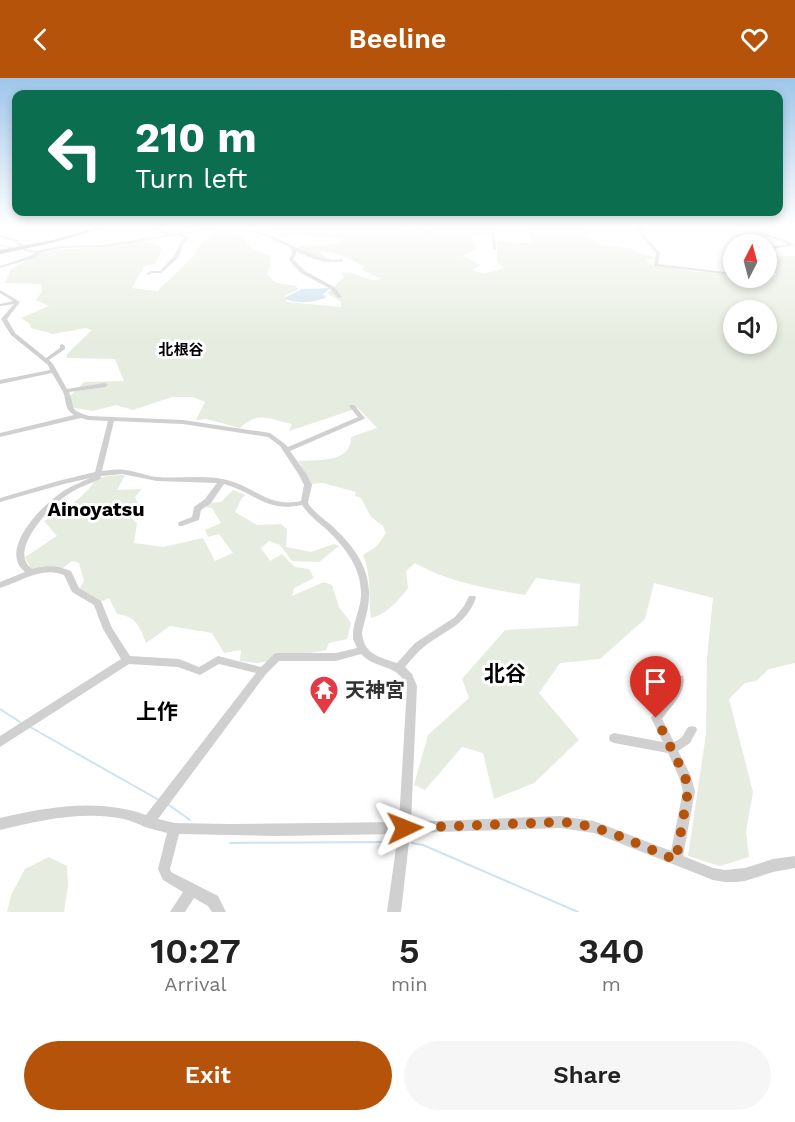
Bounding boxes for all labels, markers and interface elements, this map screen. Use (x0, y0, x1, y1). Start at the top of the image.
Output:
icon: back (24, 23, 57, 56)
text: Beeline (349, 23, 446, 55)
icon: heart (738, 23, 771, 56)
text: 210 m (135, 113, 257, 162)
icon: left (36, 114, 114, 192)
text: Turn left (135, 163, 247, 195)
north arrow (723, 234, 777, 288)
map controls (723, 234, 777, 354)
button: sound (723, 300, 777, 354)
district label: 北根谷 (158, 341, 204, 359)
district label: Ainoyatsu (47, 497, 145, 521)
pin (630, 656, 681, 718)
district label: 北谷 (484, 661, 526, 686)
icon: arrive (639, 665, 672, 698)
temple icon: 天神宮 (308, 674, 340, 716)
place label: 天神宮 (345, 678, 405, 702)
district label: 上作 (136, 699, 178, 724)
position arrow (373, 796, 437, 860)
text: 10:27 (150, 930, 241, 972)
text: 5 (399, 930, 420, 972)
text: 340 (578, 930, 645, 972)
text: Arrival (164, 972, 227, 996)
text: min (391, 972, 428, 996)
text: m (602, 972, 621, 996)
button: Exit (24, 1041, 392, 1110)
button: Share (404, 1041, 771, 1110)

